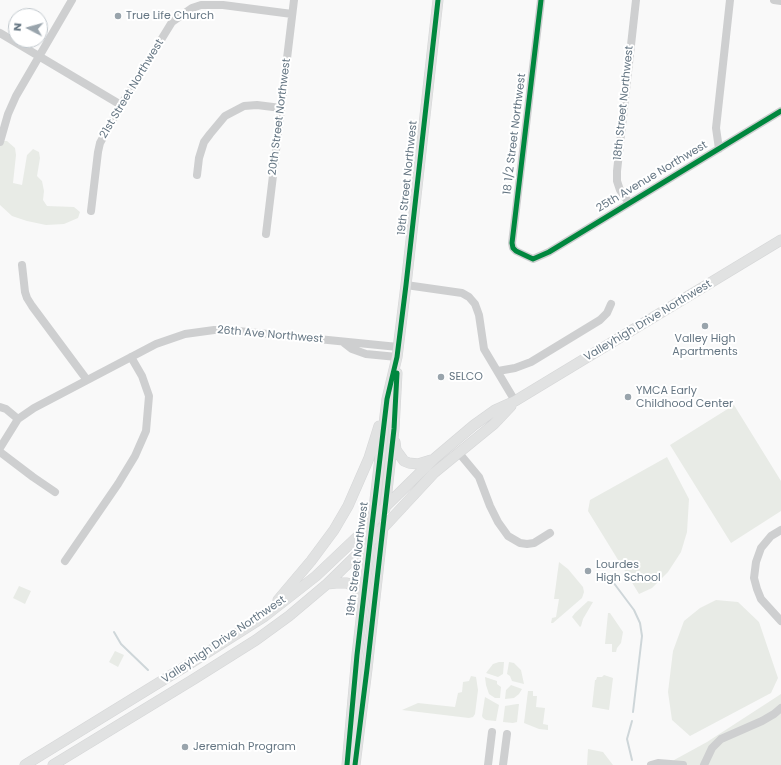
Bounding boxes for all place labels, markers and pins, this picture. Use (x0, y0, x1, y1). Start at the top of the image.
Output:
place label: True Life Church (126, 9, 214, 23)
marker: True Life Church (113, 11, 123, 21)
marker: Valley High Apartments (700, 321, 710, 331)
place label: Valley High Apartments (672, 332, 738, 358)
place label: SELCO (449, 370, 483, 384)
marker: SELCO (436, 372, 446, 382)
place label: YMCA Early Childhood Center (636, 384, 733, 410)
marker: YMCA Early Childhood Center (623, 392, 633, 402)
place label: Lourdes High School (596, 558, 661, 584)
marker: Lourdes High School (583, 566, 593, 576)
place label: Jeremiah Program (193, 740, 296, 754)
marker: Jeremiah Program (180, 742, 190, 752)

